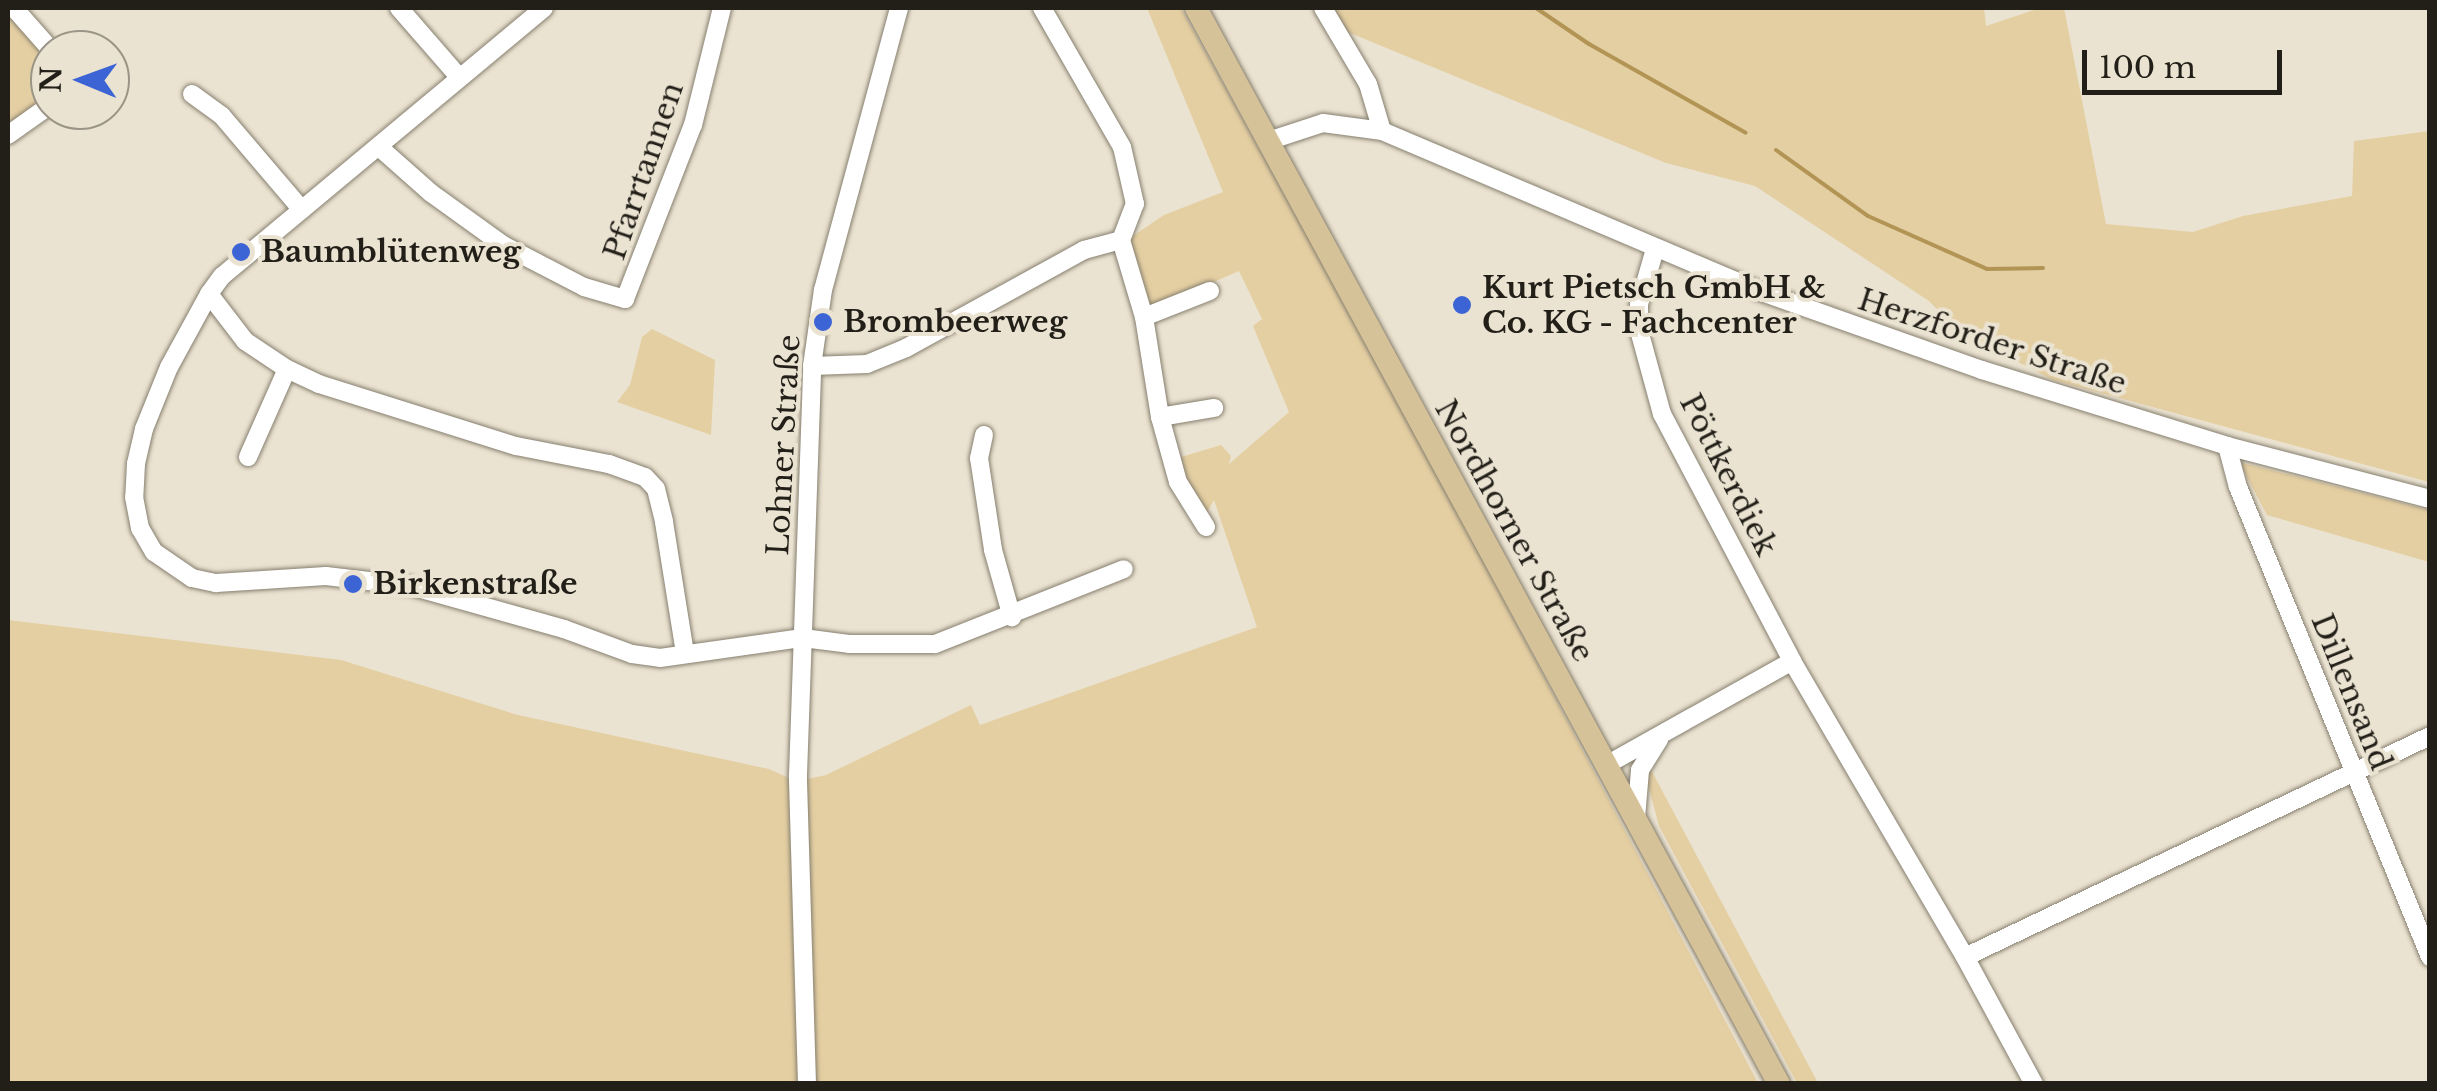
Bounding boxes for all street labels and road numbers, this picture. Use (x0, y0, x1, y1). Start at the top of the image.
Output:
street label: Pfarrtannen (597, 78, 691, 264)
street label: Herzforder Straße (1853, 282, 2131, 402)
street label: Lohner Straße (760, 333, 808, 557)
street label: Pöttkerdiek (1672, 388, 1784, 562)
street label: Nordhorner Straße (1427, 393, 1601, 669)
street label: Dillensand (2303, 609, 2399, 775)

